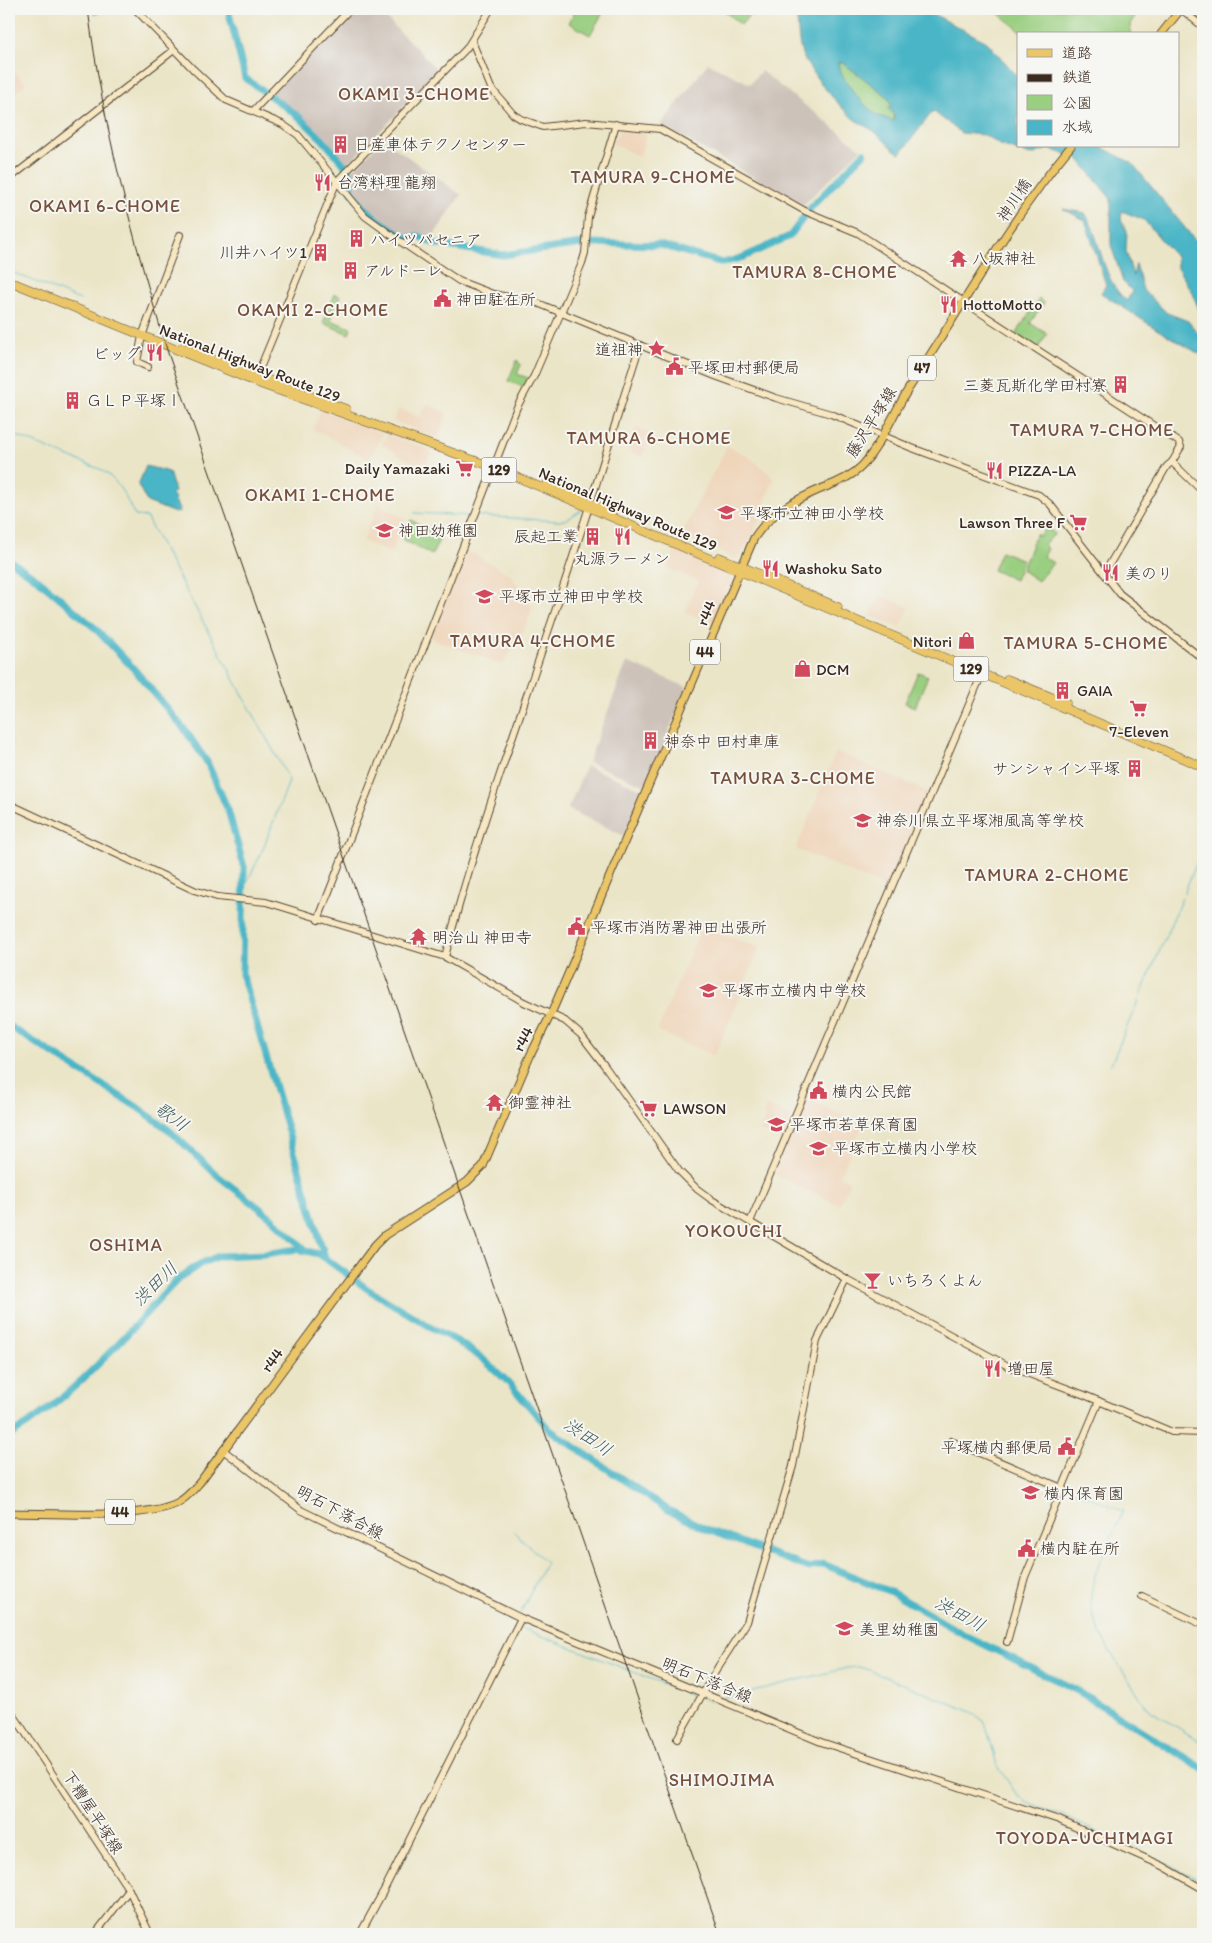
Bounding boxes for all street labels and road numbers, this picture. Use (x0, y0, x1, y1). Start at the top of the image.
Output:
street label: 神川橋 (993, 175, 1035, 225)
street label: National Highway Route 129 (157, 320, 343, 406)
road number: 47 (908, 356, 936, 380)
street label: 藤沢平塚線 (842, 383, 900, 461)
road number: 129 (482, 458, 516, 482)
street label: National Highway Route 129 (536, 463, 720, 555)
street label: r44 (692, 597, 720, 628)
road number: 44 (690, 640, 720, 664)
road number: 129 (954, 656, 988, 682)
street label: r44 (509, 1023, 537, 1055)
street label: r44 (257, 1344, 287, 1376)
street label: 明石下落合線 (293, 1481, 387, 1543)
road number: 44 (105, 1500, 135, 1524)
street label: 明石下落合線 (659, 1653, 755, 1707)
street label: 下糟屋平塚線 (59, 1767, 127, 1857)

